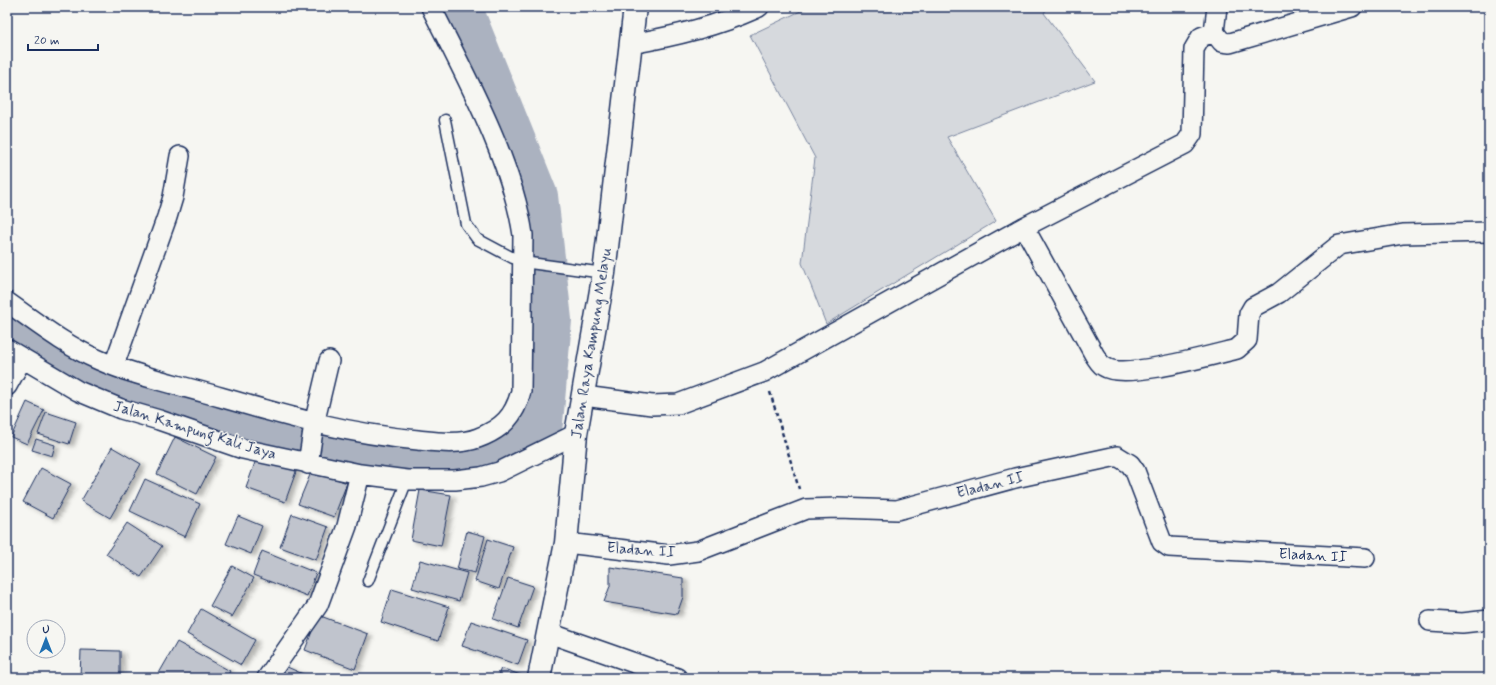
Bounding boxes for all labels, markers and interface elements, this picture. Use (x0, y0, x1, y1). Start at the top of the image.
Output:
scale bar (28, 26, 98, 52)
text: 20 m (34, 33, 60, 49)
street label: Jalan Raya Kampung Melayu (567, 246, 617, 440)
street label: Jalan Kampung Kali Jaya (111, 397, 279, 466)
street label: Eladan II (955, 468, 1026, 504)
street label: Eladan II (606, 539, 676, 563)
street label: Eladan II (1278, 544, 1348, 568)
north arrow (26, 619, 66, 659)
text: U (42, 623, 50, 637)

